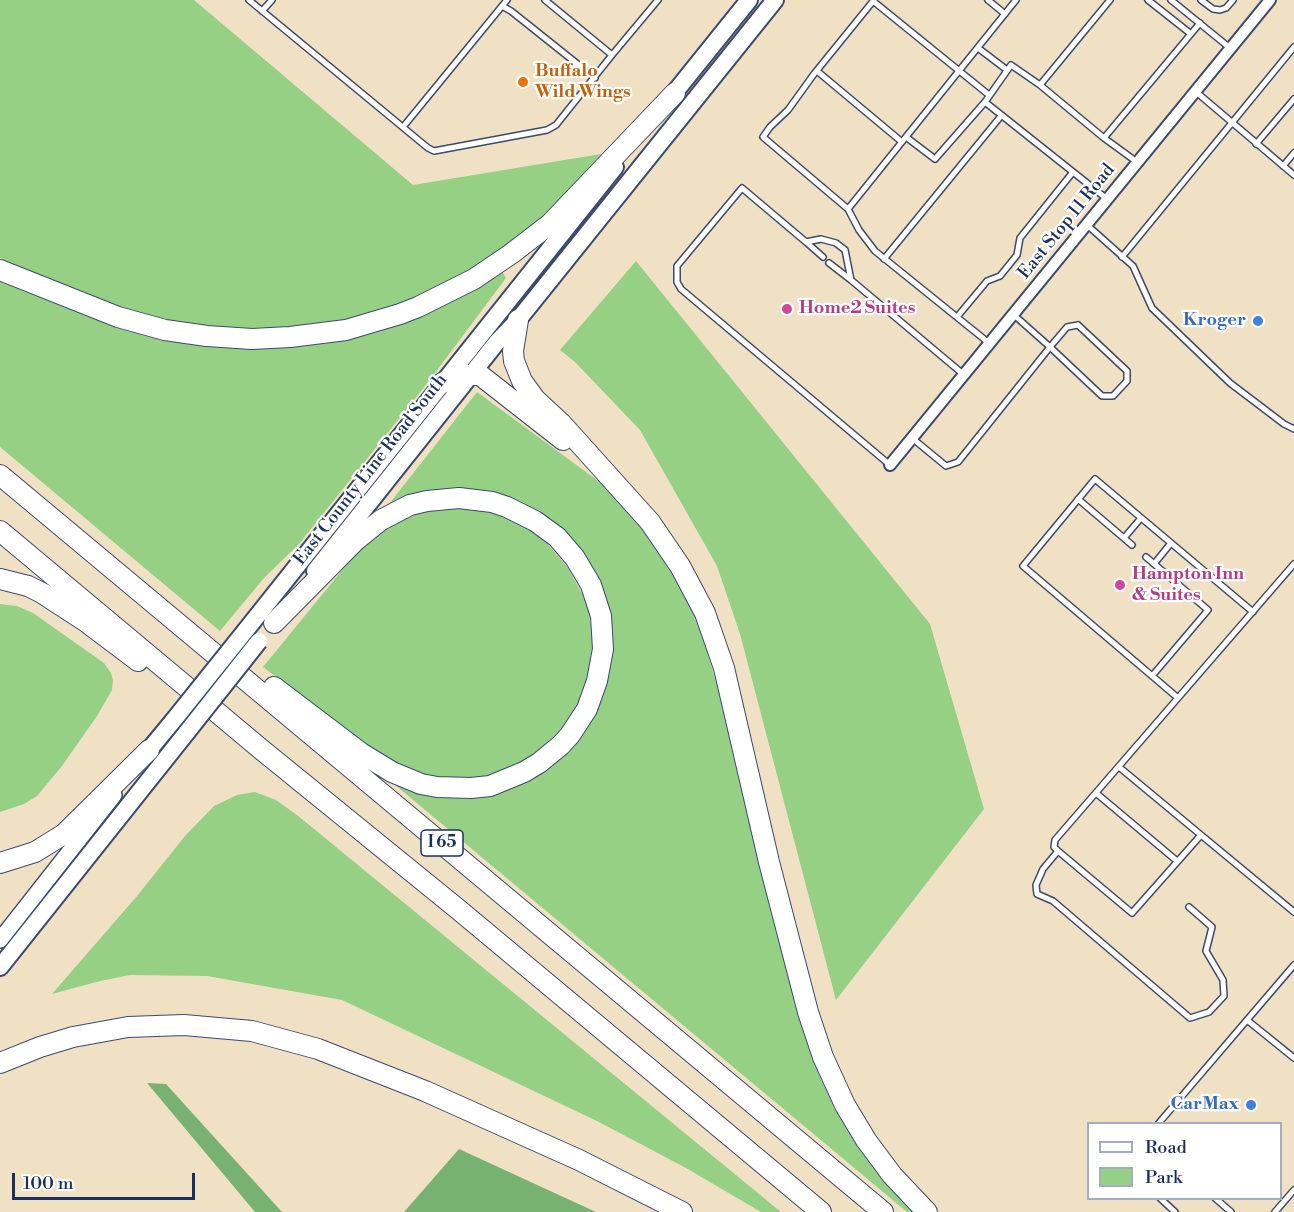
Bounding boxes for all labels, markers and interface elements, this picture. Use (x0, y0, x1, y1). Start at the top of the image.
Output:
place label: Buffalo Wild Wings (535, 61, 631, 104)
marker: Buffalo Wild Wings (516, 75, 530, 89)
street label: East Stop 11 Road (1014, 160, 1120, 284)
place label: Home2 Suites (799, 298, 915, 320)
marker: Home2 Suites (780, 302, 794, 316)
place label: Kroger (1183, 310, 1246, 332)
marker: Kroger (1251, 314, 1265, 328)
street label: East County Line Road South (290, 370, 452, 570)
place label: Hampton Inn & Suites (1132, 564, 1244, 606)
marker: Hampton Inn & Suites (1113, 578, 1127, 592)
road number: I 65 (421, 830, 463, 856)
place label: CarMax (1171, 1094, 1239, 1116)
marker: CarMax (1244, 1098, 1258, 1112)
legend (1087, 1122, 1282, 1200)
text: Road (1145, 1136, 1187, 1159)
scale bar (15, 1161, 198, 1199)
text: Park (1145, 1166, 1182, 1189)
text: 100 m (23, 1172, 74, 1195)

